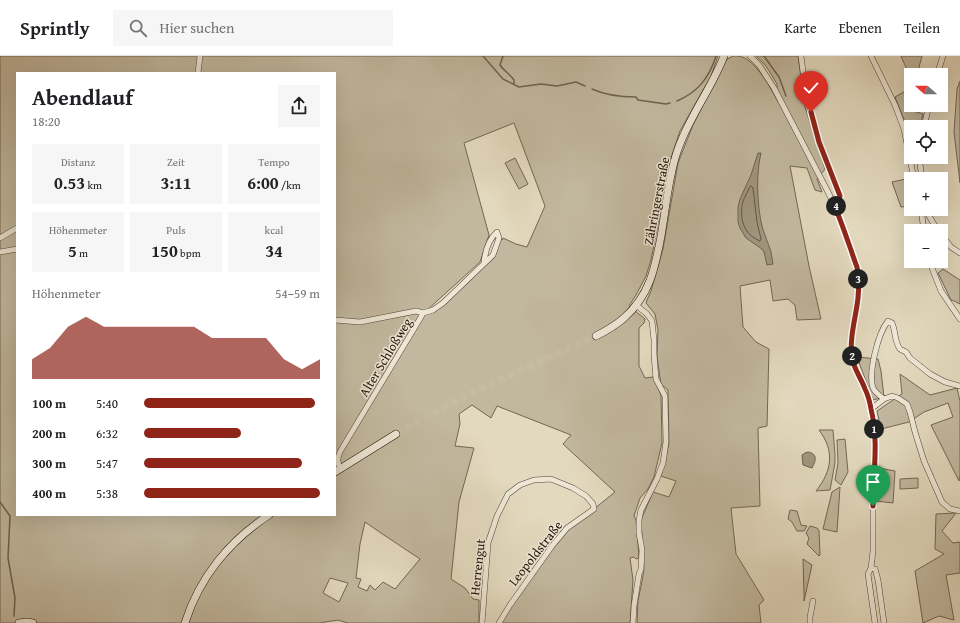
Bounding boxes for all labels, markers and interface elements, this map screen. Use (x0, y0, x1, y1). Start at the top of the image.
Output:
search box (113, 10, 393, 46)
text: Sprintly (20, 14, 89, 42)
icon: search (127, 17, 149, 39)
text: Hier suchen (159, 17, 235, 38)
text: Karte (784, 18, 817, 38)
text: Ebenen (839, 18, 882, 38)
text: Teilen (904, 18, 940, 38)
north arrow (904, 68, 948, 112)
map controls (904, 68, 948, 268)
pin (794, 71, 828, 112)
icon: check (800, 77, 822, 99)
text: Abendlauf (32, 81, 133, 113)
button: share (278, 85, 320, 127)
text: 18:20 (32, 112, 60, 131)
button: locate (904, 120, 948, 164)
text: Distanz (61, 154, 95, 170)
text: Zeit (167, 154, 185, 170)
text: Tempo (258, 154, 290, 170)
street label: Zähringerstraße (639, 155, 674, 247)
text: 0.53 (54, 170, 85, 195)
text: 3:11 (160, 170, 192, 195)
text: 6:00 (247, 170, 279, 195)
button: + (904, 172, 948, 216)
text: km (85, 177, 102, 193)
text: /km (279, 177, 301, 193)
pin: 4 (826, 196, 846, 216)
text: 4 (833, 198, 839, 214)
text: Höhenmeter (49, 222, 107, 238)
text: Puls (166, 222, 186, 238)
text: kcal (265, 222, 283, 238)
button: − (904, 224, 948, 268)
text: 5 (68, 238, 77, 263)
text: 150 (151, 238, 178, 263)
text: 34 (265, 238, 283, 263)
text: m (77, 245, 88, 261)
text: bpm (178, 245, 201, 261)
pin: 3 (848, 269, 868, 289)
text: 3 (855, 271, 861, 287)
text: Höhenmeter (32, 284, 101, 303)
text: 54–59 m (275, 284, 320, 303)
street label: Alter Schloßweg (354, 314, 417, 400)
pin: 2 (842, 346, 862, 366)
text: 2 (849, 348, 855, 364)
text: 100 m (32, 394, 66, 413)
text: 5:40 (96, 394, 118, 413)
pin: 1 (864, 419, 884, 439)
text: 1 (871, 421, 877, 437)
text: 200 m (32, 424, 66, 443)
text: 6:32 (96, 424, 118, 443)
text: 300 m (32, 454, 66, 473)
text: 5:47 (96, 454, 118, 473)
pin (856, 465, 890, 506)
icon: arrive (862, 471, 884, 493)
text: 400 m (32, 484, 66, 503)
text: 5:38 (96, 484, 118, 503)
street label: Leopoldstraße (504, 517, 567, 590)
street label: Herrengut (465, 537, 490, 596)

